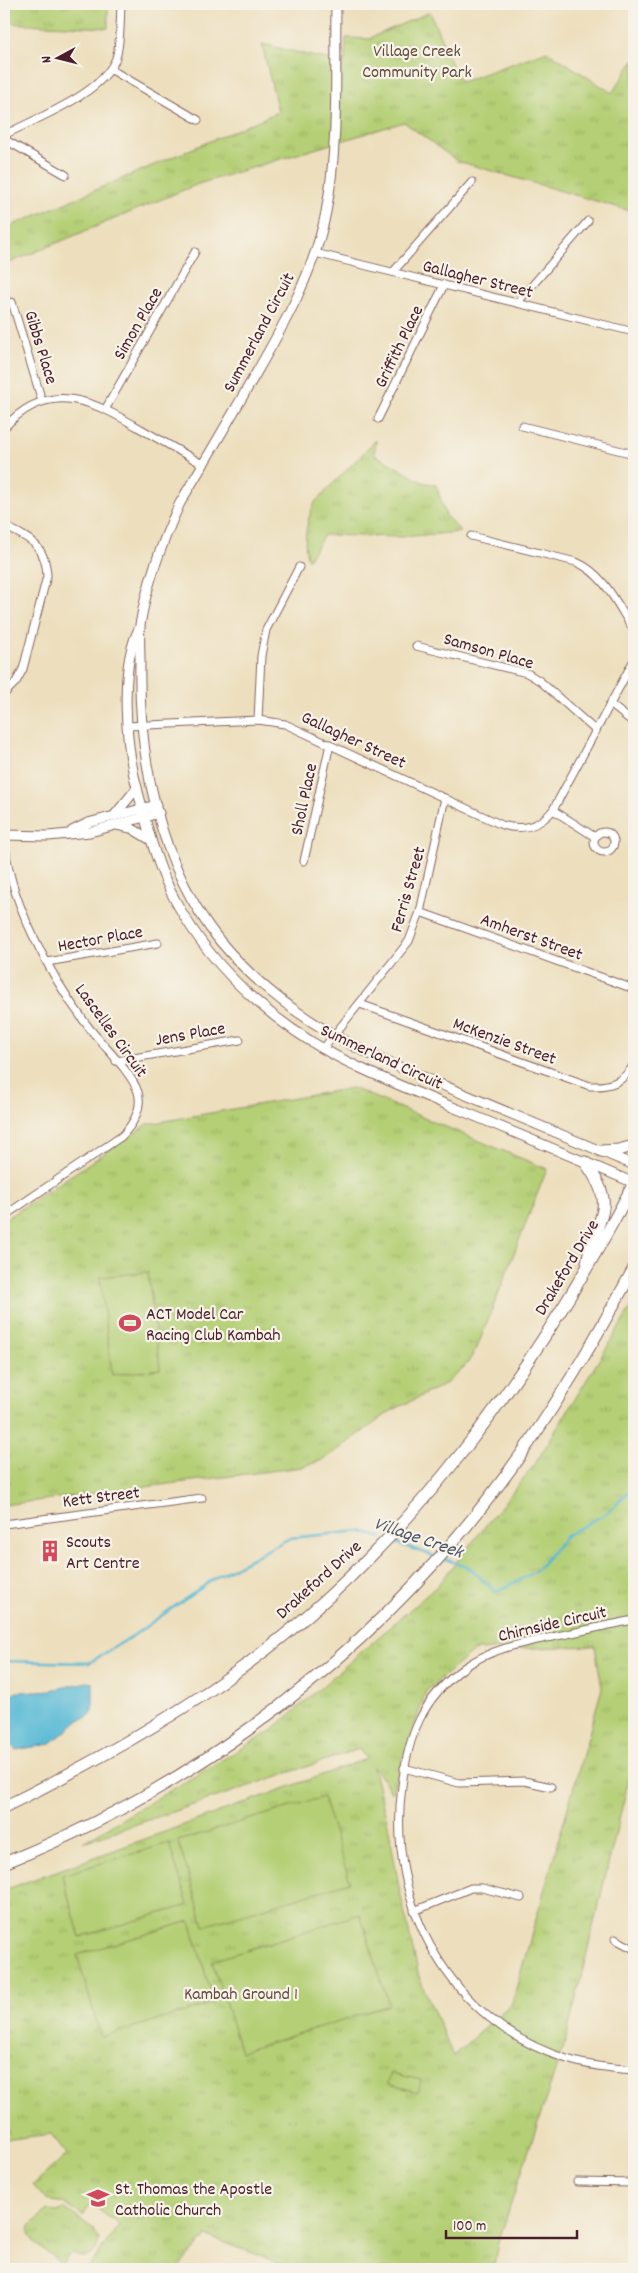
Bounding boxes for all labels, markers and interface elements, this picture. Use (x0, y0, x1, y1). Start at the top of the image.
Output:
north arrow (32, 32, 82, 82)
park label: Village Creek Community Park (362, 40, 472, 86)
text: N (37, 55, 57, 64)
street label: Gallagher Street (419, 255, 536, 306)
street label: Summerland Circuit (218, 269, 302, 398)
street label: Simon Place (108, 283, 170, 365)
street label: Griffith Place (369, 302, 431, 393)
street label: Gibbs Place (17, 308, 63, 388)
street label: Samson Place (440, 628, 536, 677)
street label: Gallagher Street (296, 706, 410, 777)
street label: Sholl Place (286, 761, 325, 838)
street label: Ferris Street (385, 844, 434, 935)
street label: Amherst Street (477, 908, 586, 969)
street label: Hector Place (56, 921, 145, 960)
street label: Lascelles Circuit (67, 979, 153, 1084)
street label: McKenzie Street (449, 1012, 560, 1073)
street label: Jens Place (154, 1017, 227, 1054)
street label: Summerland Circuit (316, 1019, 447, 1098)
street label: Drakeford Drive (530, 1216, 607, 1321)
place label: ACT Model Car Racing Club Kambah (146, 1303, 281, 1349)
sports icon: ACT Model Car Racing Club Kambah (117, 1310, 143, 1336)
street label: Kett Street (61, 1481, 142, 1516)
water label: Village Creek (370, 1511, 468, 1568)
place label: Scouts Art Centre (66, 1531, 140, 1577)
street label: Drakeford Drive (271, 1535, 368, 1626)
building icon: Scouts Art Centre (37, 1538, 63, 1564)
street label: Chirnside Circuit (496, 1601, 610, 1650)
park label: Kambah Ground 1 (184, 1983, 298, 2008)
place label: St. Thomas the Apostle Catholic Church (115, 2178, 272, 2224)
school or university icon: St. Thomas the Apostle Catholic Church (85, 2185, 111, 2211)
scale bar (446, 2208, 577, 2240)
text: 100 m (453, 2216, 486, 2238)

